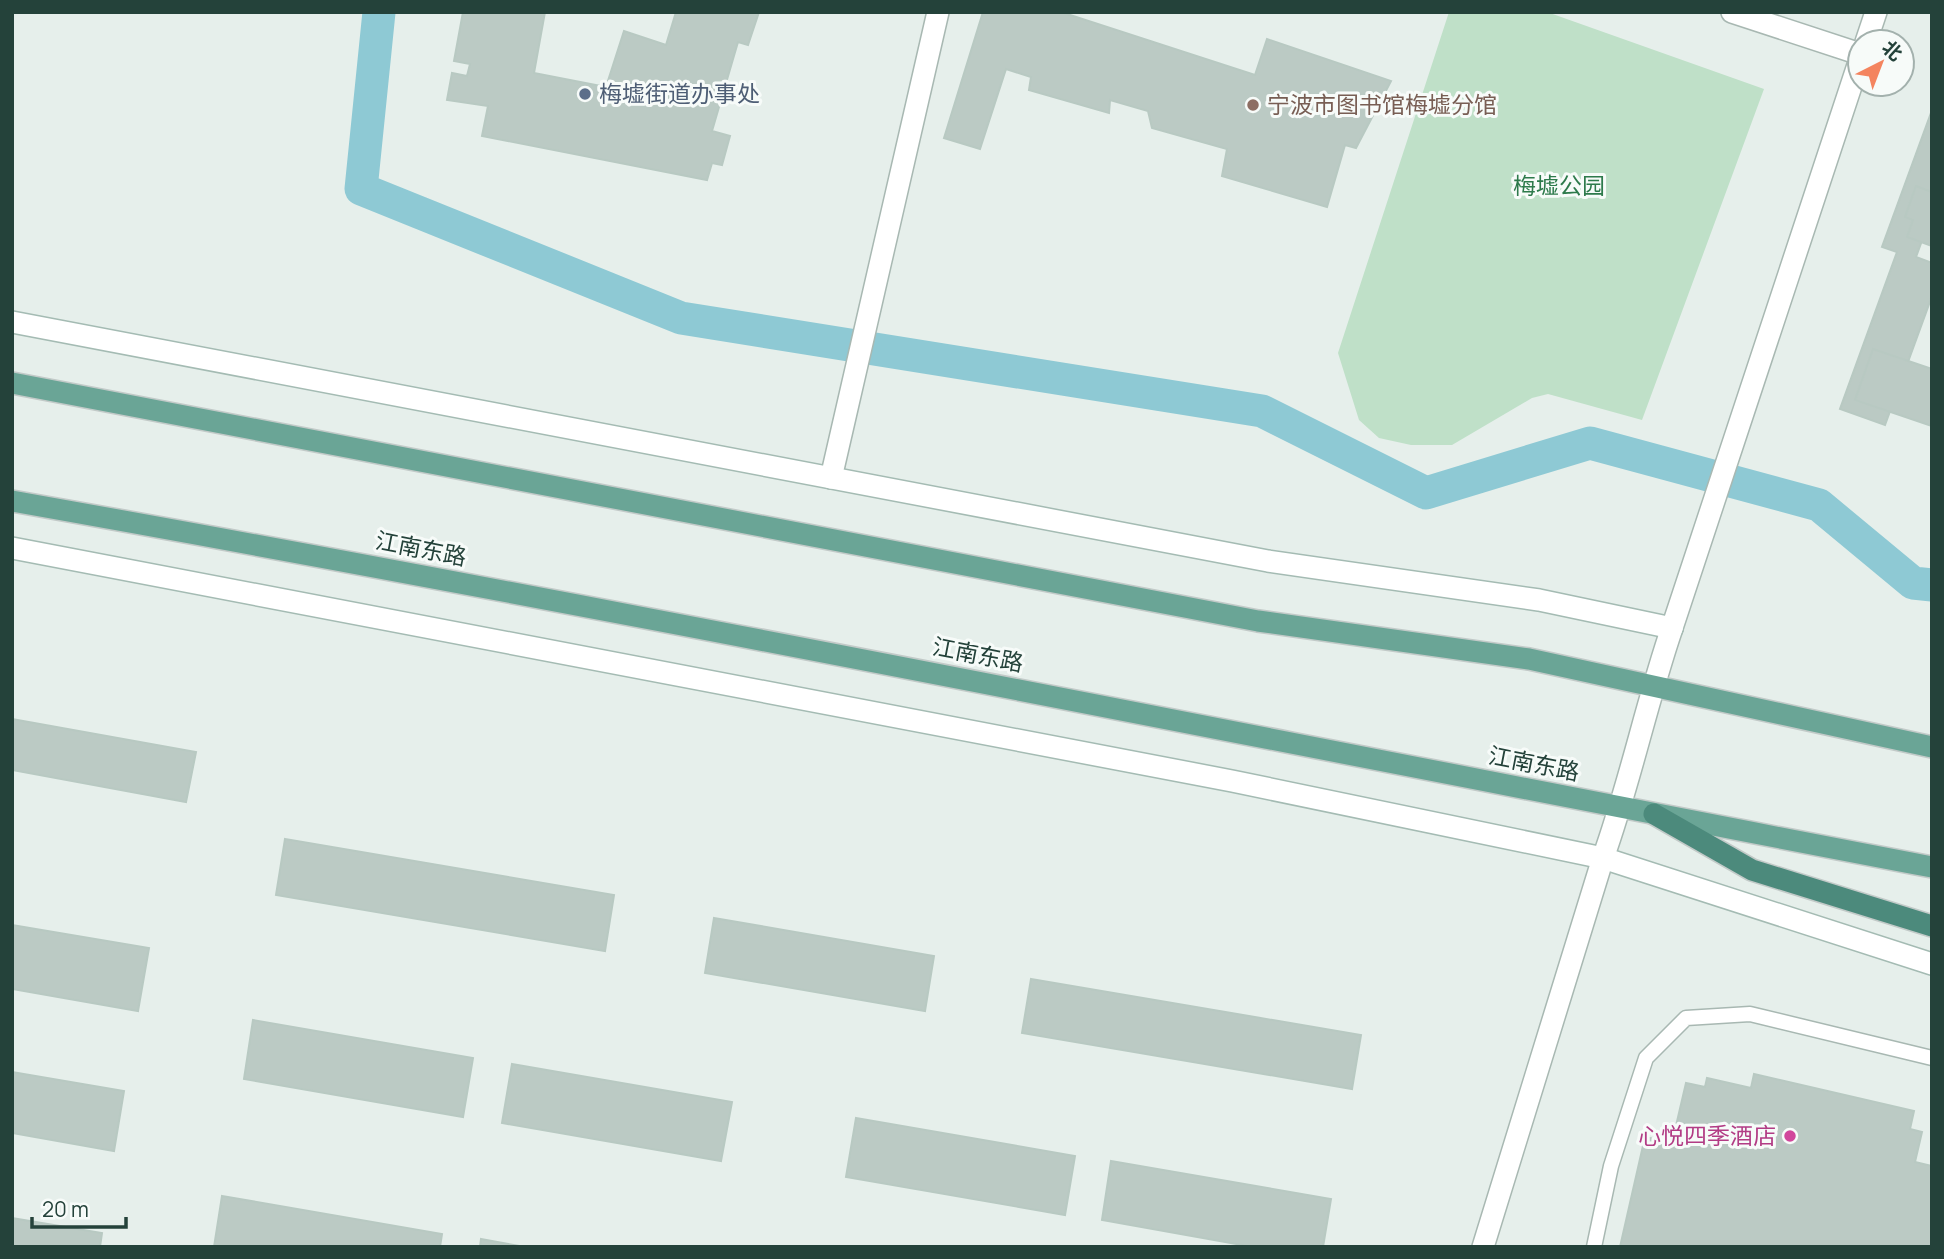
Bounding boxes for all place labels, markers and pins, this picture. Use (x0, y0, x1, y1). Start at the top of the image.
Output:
place label: 梅墟街道办事处 (599, 77, 760, 109)
marker: 梅墟街道办事处 (577, 86, 593, 102)
place label: 宁波市图书馆梅墟分馆 (1267, 88, 1497, 120)
marker: 宁波市图书馆梅墟分馆 (1245, 97, 1261, 113)
place label: 心悦四季酒店 (1638, 1119, 1776, 1151)
marker: 心悦四季酒店 (1782, 1128, 1798, 1144)

